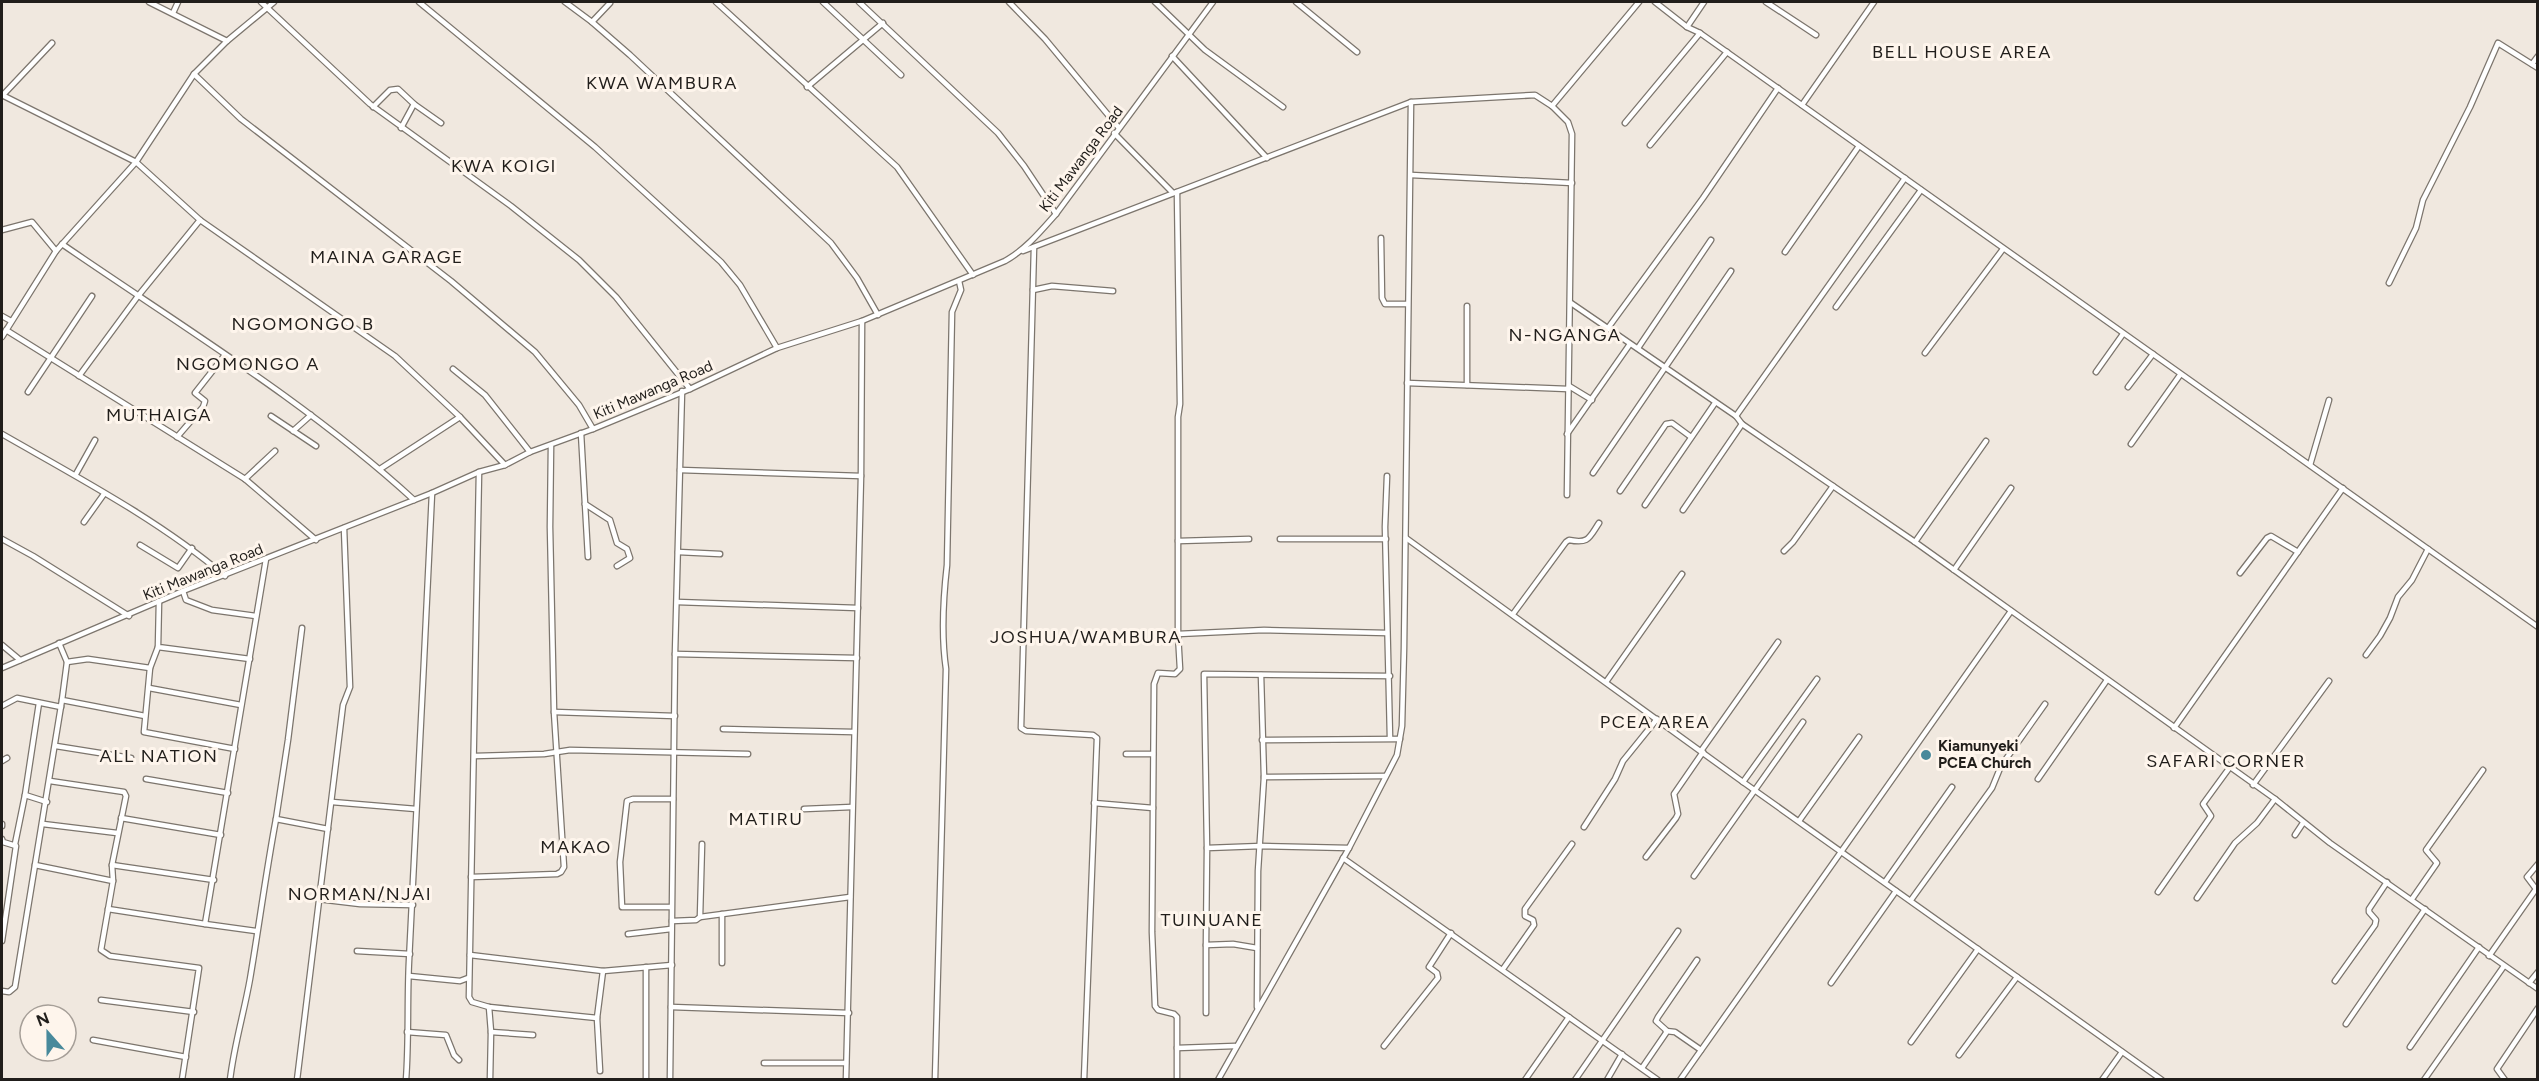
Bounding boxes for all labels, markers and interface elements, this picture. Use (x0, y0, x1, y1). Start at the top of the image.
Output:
district label: BELL HOUSE AREA (1872, 41, 2052, 63)
district label: KWA WAMBURA (586, 72, 738, 94)
street label: Kiti Mawanga Road (1035, 102, 1127, 216)
district label: KWA KOIGI (451, 155, 557, 177)
district label: MAINA GARAGE (310, 246, 464, 268)
district label: NGOMONGO B (232, 313, 374, 335)
district label: N-NGANGA (1509, 324, 1621, 346)
district label: NGOMONGO A (176, 353, 320, 375)
street label: Kiti Mawanga Road (591, 357, 715, 423)
district label: MUTHAIGA (106, 404, 212, 426)
street label: Kiti Mawanga Road (140, 540, 266, 604)
district label: JOSHUA/WAMBURA (990, 626, 1182, 648)
district label: PCEA AREA (1600, 711, 1710, 733)
place label: Kiamunyeki PCEA Church (1938, 737, 2031, 772)
district label: ALL NATION (100, 745, 218, 767)
marker: Kiamunyeki PCEA Church (1919, 748, 1933, 762)
district label: SAFARI CORNER (2146, 750, 2306, 772)
district label: MATIRU (729, 808, 803, 830)
district label: MAKAO (540, 836, 612, 858)
district label: NORMAN/NJAI (288, 883, 432, 905)
district label: TUINUANE (1161, 909, 1263, 931)
north arrow (18, 1003, 78, 1063)
text: N (34, 1008, 52, 1031)

